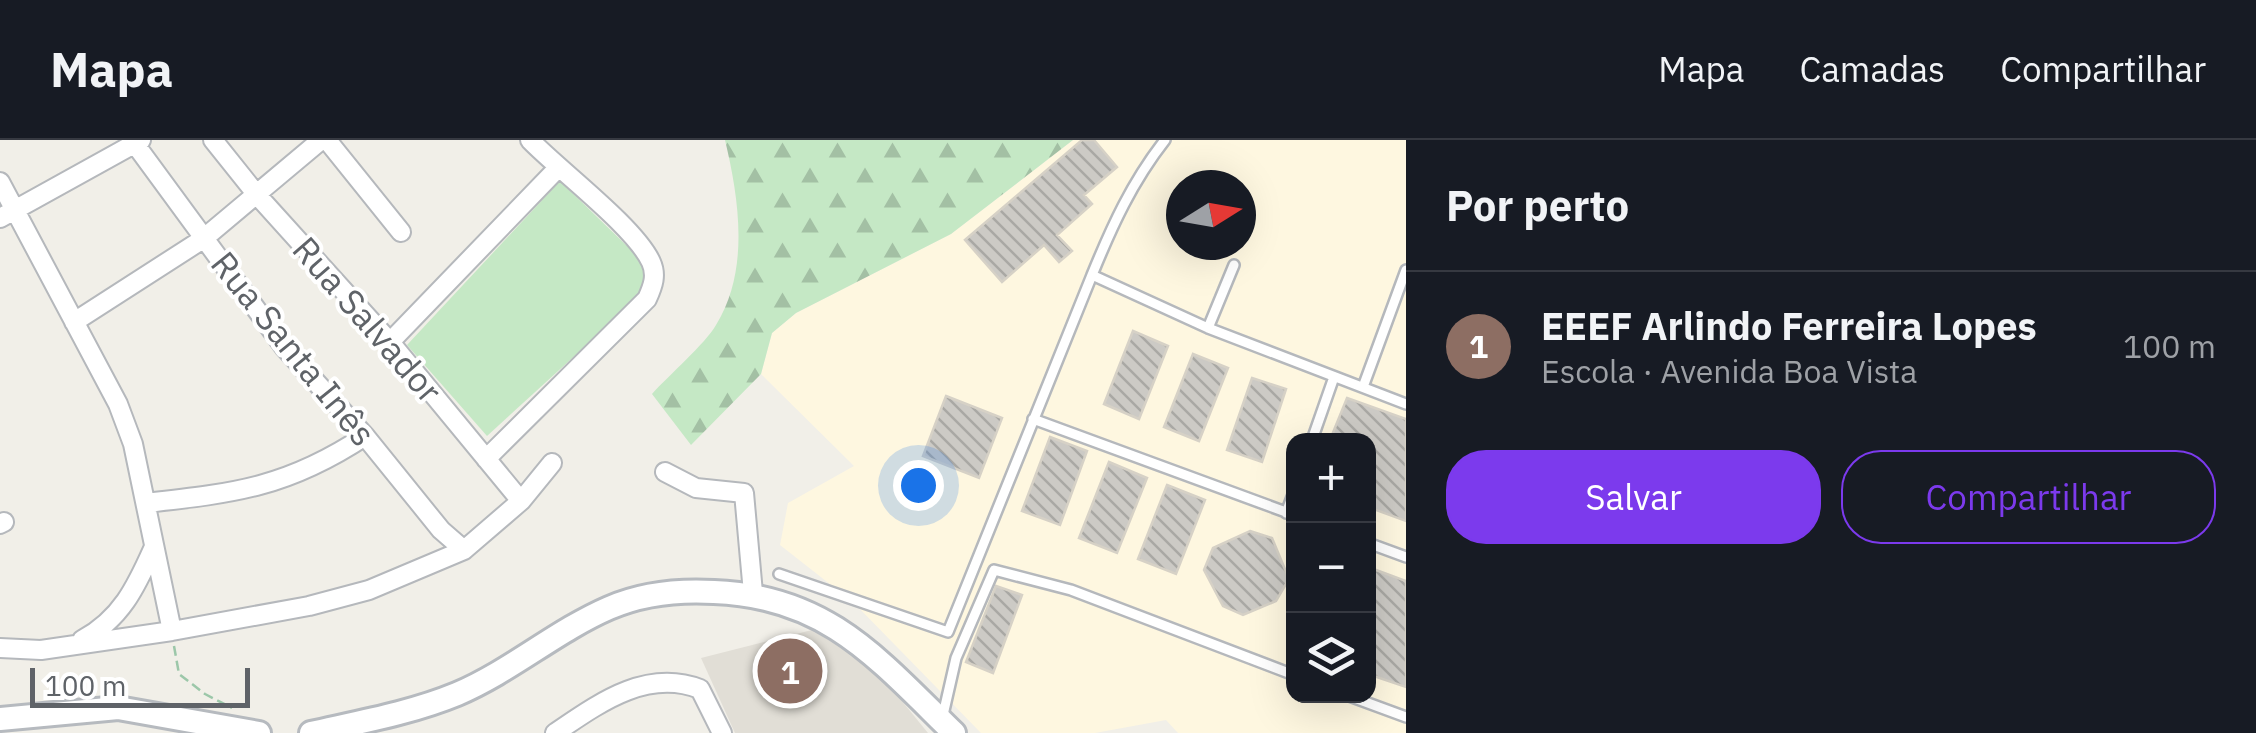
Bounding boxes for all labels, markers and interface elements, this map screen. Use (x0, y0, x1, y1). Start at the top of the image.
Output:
text: Mapa (50, 38, 173, 100)
text: Mapa (1658, 46, 1744, 92)
text: Camadas (1799, 46, 1945, 92)
text: Compartilhar (2000, 46, 2206, 92)
north arrow (1166, 170, 1256, 260)
text: Por perto (1446, 178, 1629, 233)
street label: Rua Salvador (283, 227, 453, 412)
street label: Rua Santa Inês (201, 242, 386, 455)
text: EEEF Arlindo Ferreira Lopes (1541, 301, 2037, 350)
text: 1 (1469, 325, 1488, 367)
text: 100 m (2123, 325, 2216, 367)
text: Escola · Avenida Boa Vista (1541, 350, 1917, 392)
map controls (1286, 433, 1376, 703)
button: + (1286, 433, 1376, 523)
button: Salvar (1446, 450, 1821, 544)
button: Compartilhar (1841, 450, 2216, 544)
your location (893, 460, 944, 511)
button: − (1286, 523, 1376, 613)
button: layers (1286, 613, 1376, 703)
pin: 1 (758, 634, 822, 708)
scale bar (30, 663, 250, 708)
text: 100 m (45, 667, 126, 704)

